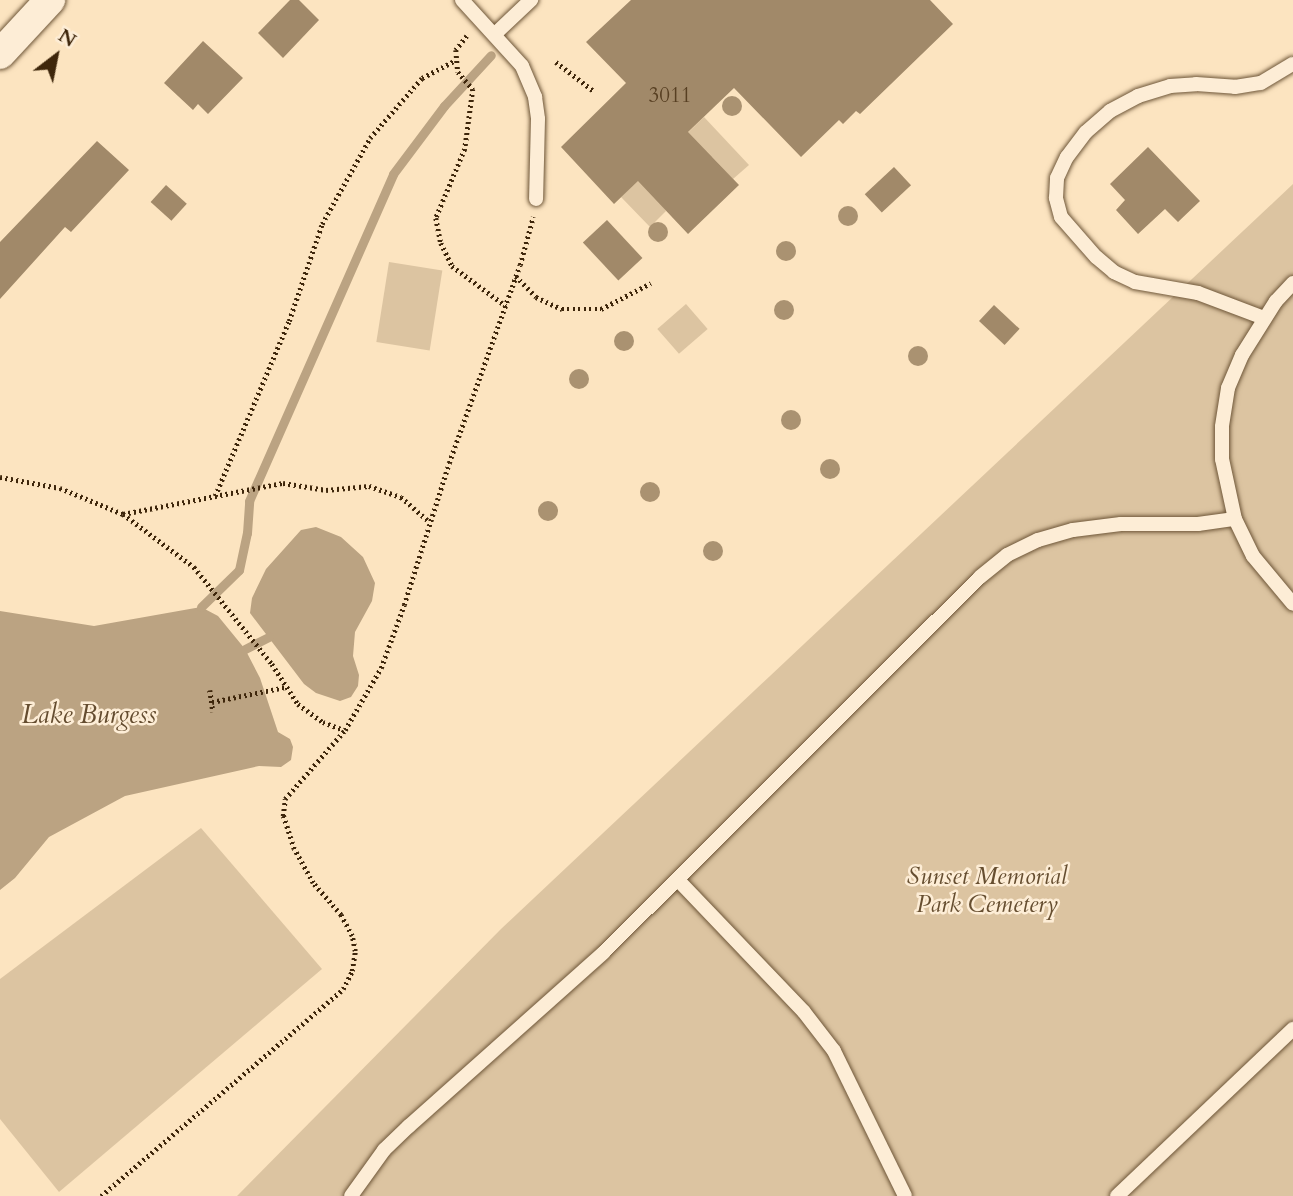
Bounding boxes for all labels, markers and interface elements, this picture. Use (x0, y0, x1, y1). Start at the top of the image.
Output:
north arrow (21, 21, 91, 91)
text: N (53, 23, 81, 54)
house number: 3011 (648, 83, 692, 109)
water label: Lake Burgess (22, 699, 156, 731)
park label: Sunset Memorial Park Cemetery (907, 863, 1067, 919)

